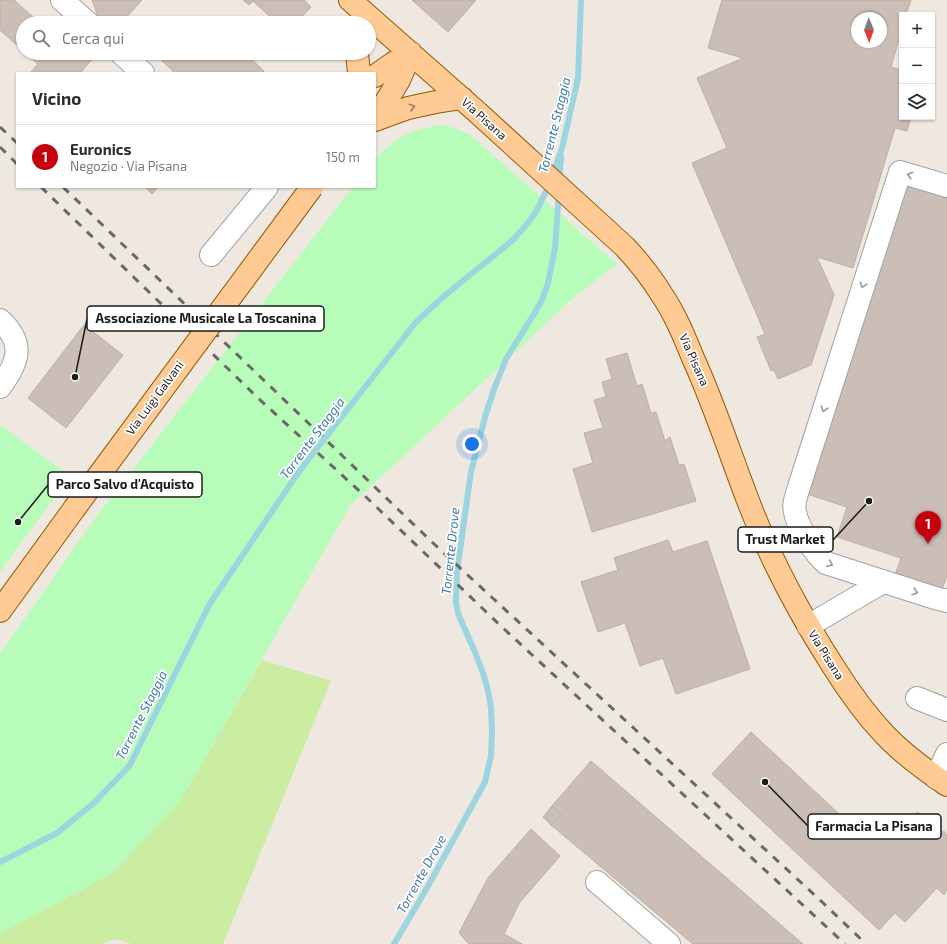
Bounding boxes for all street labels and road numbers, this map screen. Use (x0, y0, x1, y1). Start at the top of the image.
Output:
street label: Via Pisana (459, 94, 510, 142)
street label: Via Pisana (677, 331, 713, 388)
street label: Via Luigi Galvani (123, 358, 186, 437)
street label: Via Pisana (806, 627, 848, 682)

